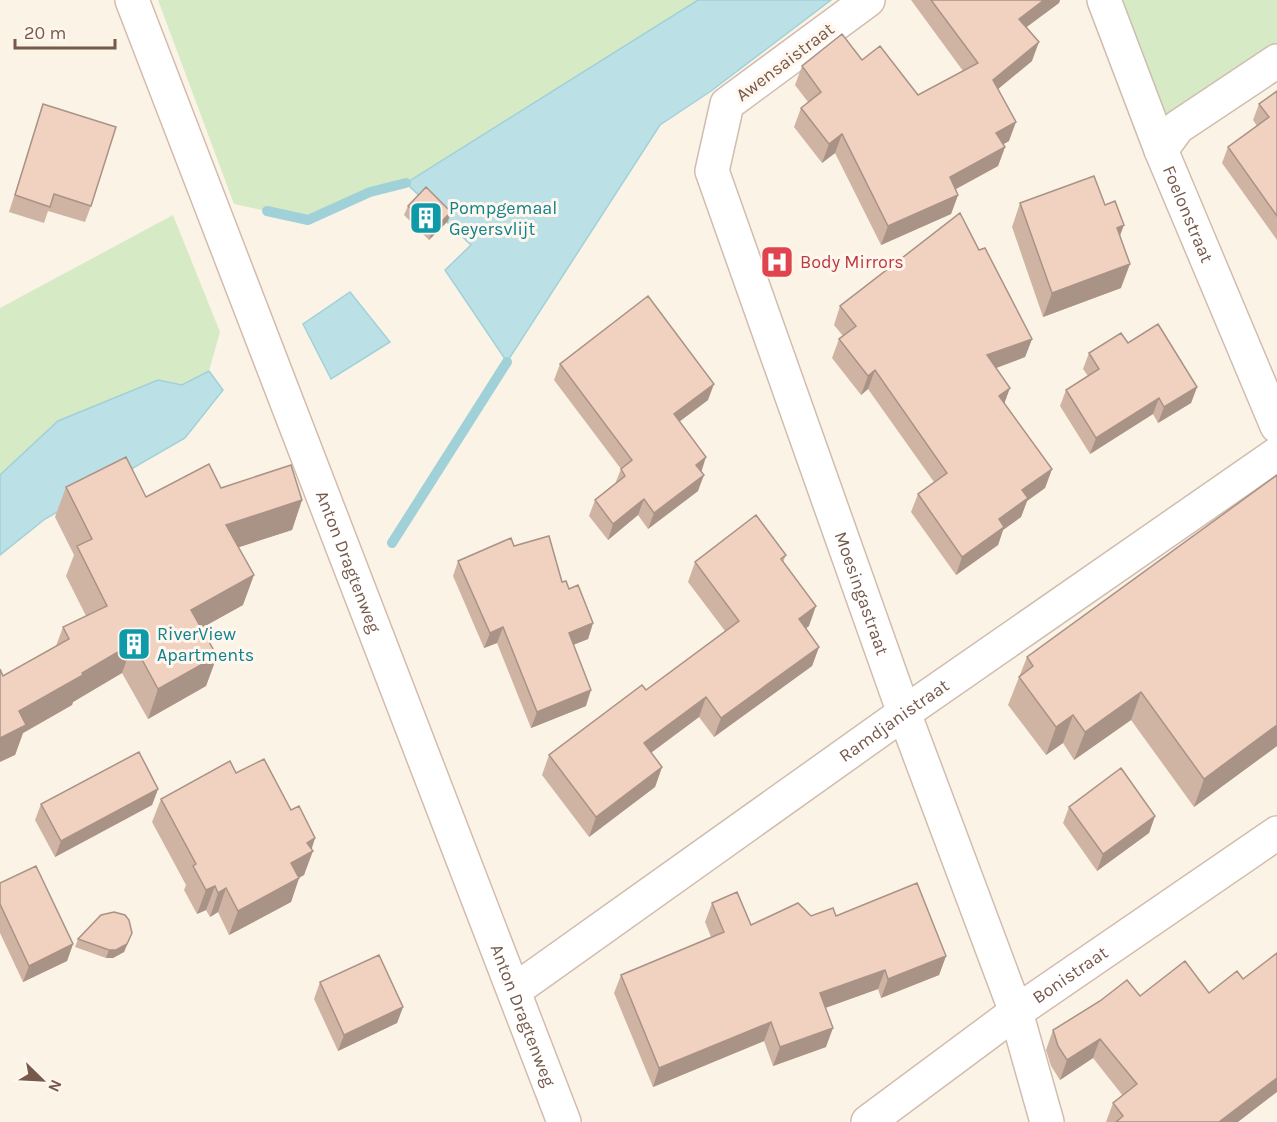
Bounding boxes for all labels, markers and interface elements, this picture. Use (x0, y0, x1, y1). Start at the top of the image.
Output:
scale bar (15, 12, 116, 50)
street label: Awensaistraat (732, 18, 839, 106)
text: 20 m (24, 22, 66, 44)
street label: Foelonstraat (1158, 162, 1218, 266)
place label: Pompgemaal Geyersvlijt (449, 197, 557, 240)
building icon: Pompgemaal Geyersvlijt (408, 200, 444, 236)
hospital icon: Body Mirrors (759, 244, 795, 280)
place label: Body Mirrors (800, 251, 904, 273)
street label: Anton Dragtenweg (311, 487, 386, 636)
street label: Moesingastraat (830, 529, 894, 658)
place label: RiverView Apartments (157, 623, 254, 666)
building icon: RiverView Apartments (116, 626, 152, 662)
street label: Ramdjanistraat (835, 674, 953, 767)
street label: Anton Dragtenweg (486, 941, 560, 1090)
street label: Bonistraat (1028, 941, 1112, 1008)
north arrow (12, 1050, 72, 1110)
text: N (44, 1077, 66, 1095)

